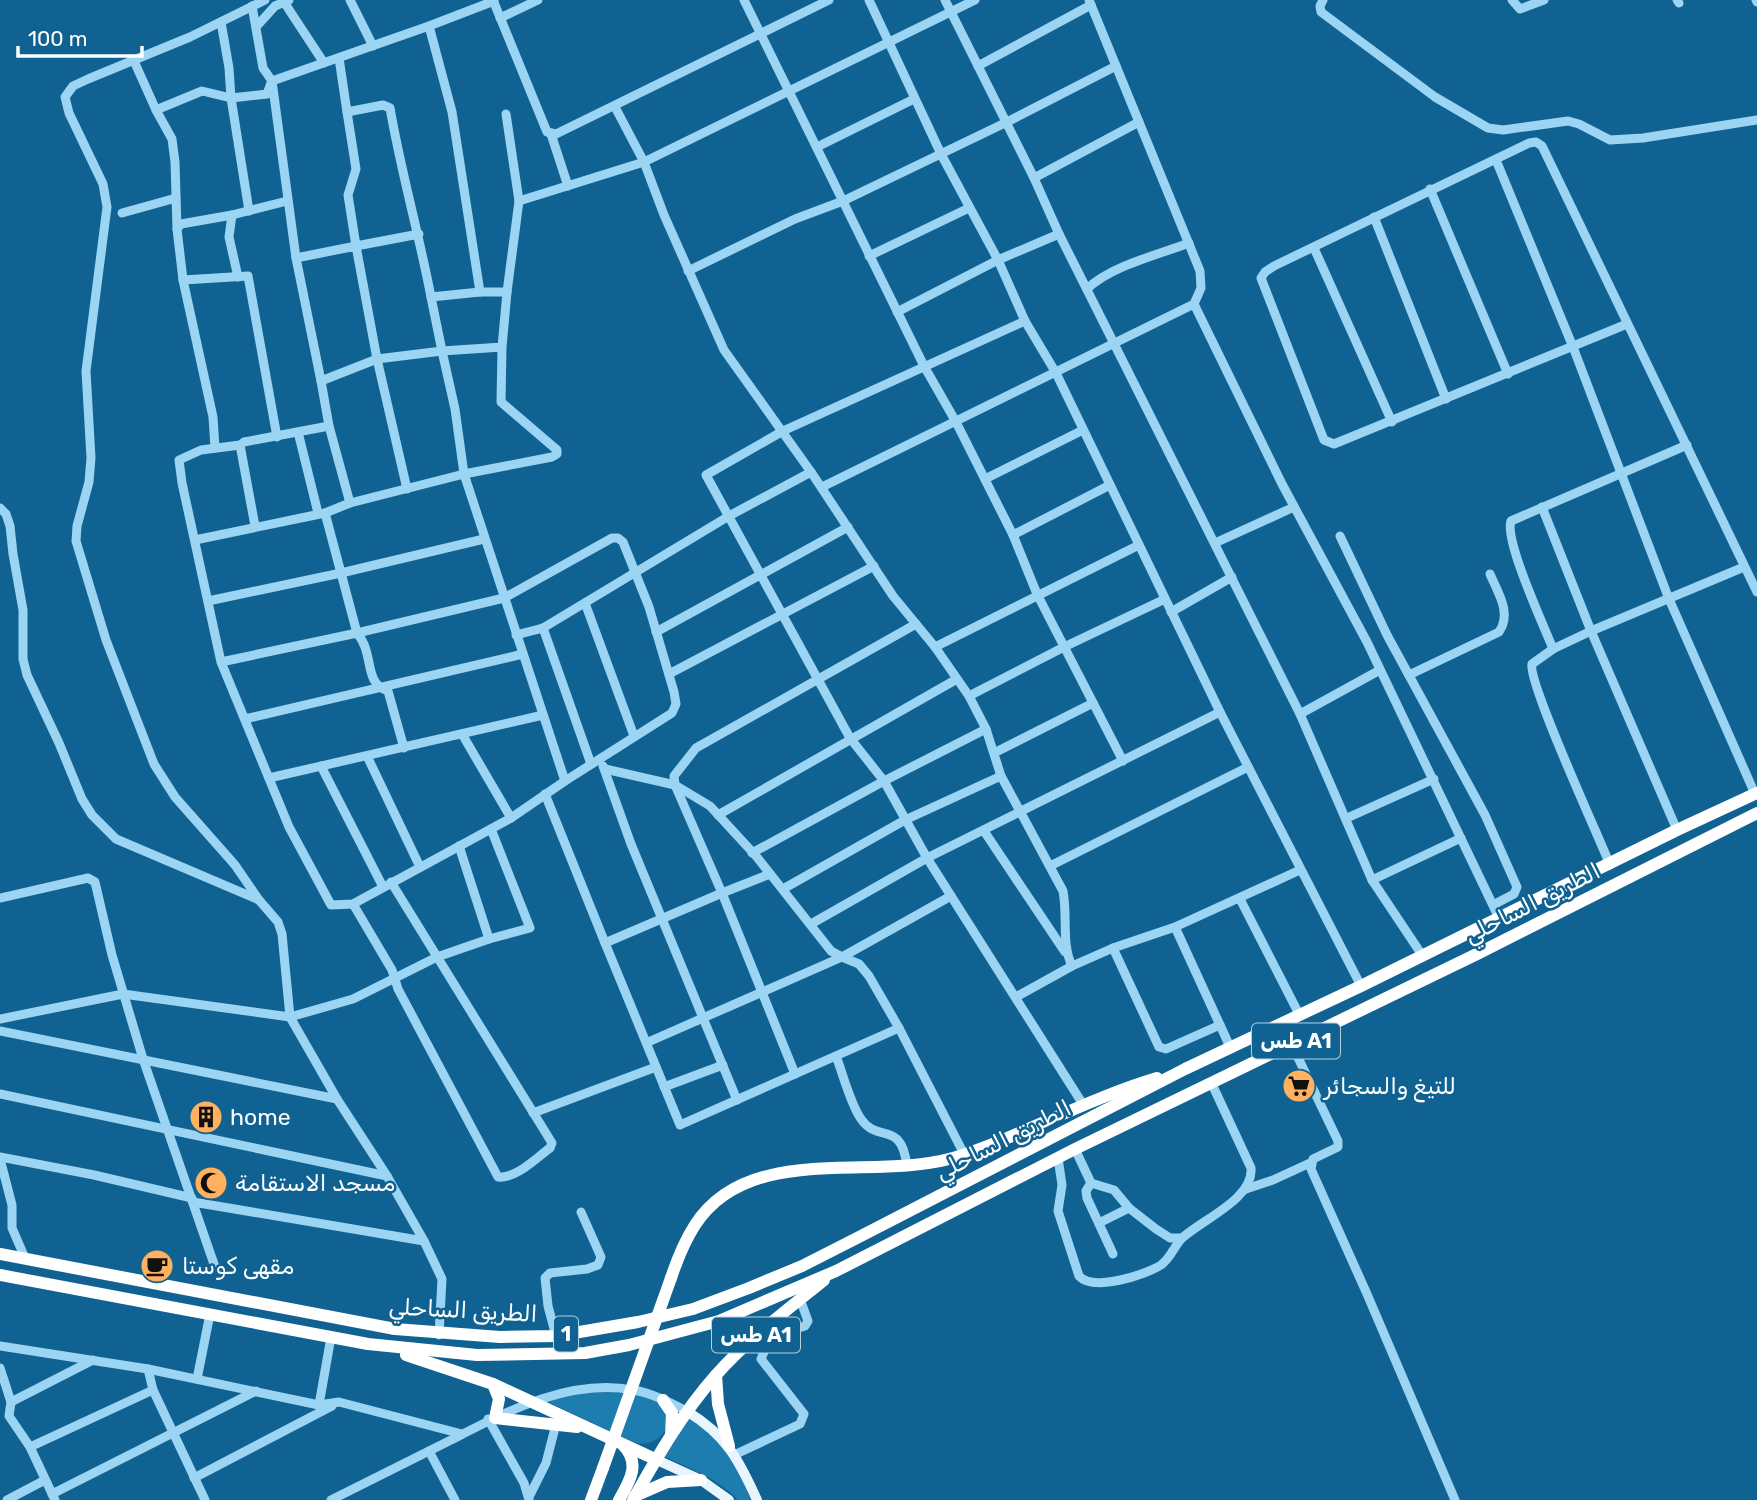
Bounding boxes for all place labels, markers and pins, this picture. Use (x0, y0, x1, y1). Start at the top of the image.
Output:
supermarket icon: للتيغ والسجائر (1280, 1067, 1318, 1105)
place label: للتيغ والسجائر (1322, 1072, 1456, 1103)
building icon: home (187, 1098, 225, 1136)
place label: home (230, 1103, 291, 1131)
mosque icon: مسجد الاستقامة (192, 1164, 230, 1202)
place label: مسجد الاستقامة (235, 1169, 395, 1197)
cafe icon: مقهى كوستا (138, 1247, 176, 1285)
place label: مقهى كوستا (182, 1252, 294, 1280)

